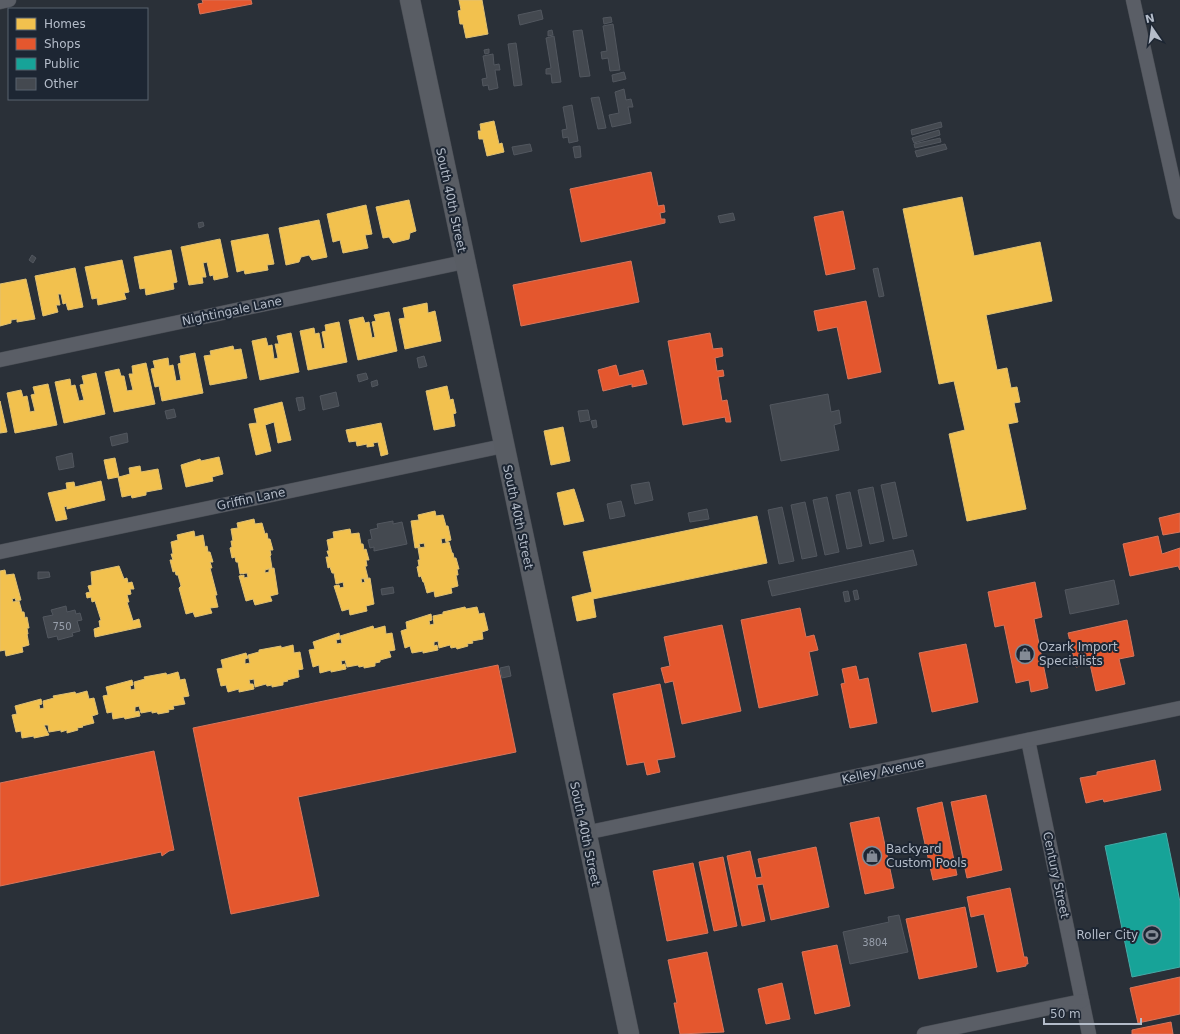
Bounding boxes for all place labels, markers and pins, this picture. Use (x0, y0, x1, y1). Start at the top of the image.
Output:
place label: Ozark Import Specialists (1039, 640, 1118, 668)
shop icon: Ozark Import Specialists (1014, 643, 1036, 665)
place label: Backyard Custom Pools (886, 842, 967, 870)
shop icon: Backyard Custom Pools (861, 845, 883, 867)
sports icon: Roller City (1141, 924, 1163, 946)
place label: Roller City (1077, 928, 1138, 942)

